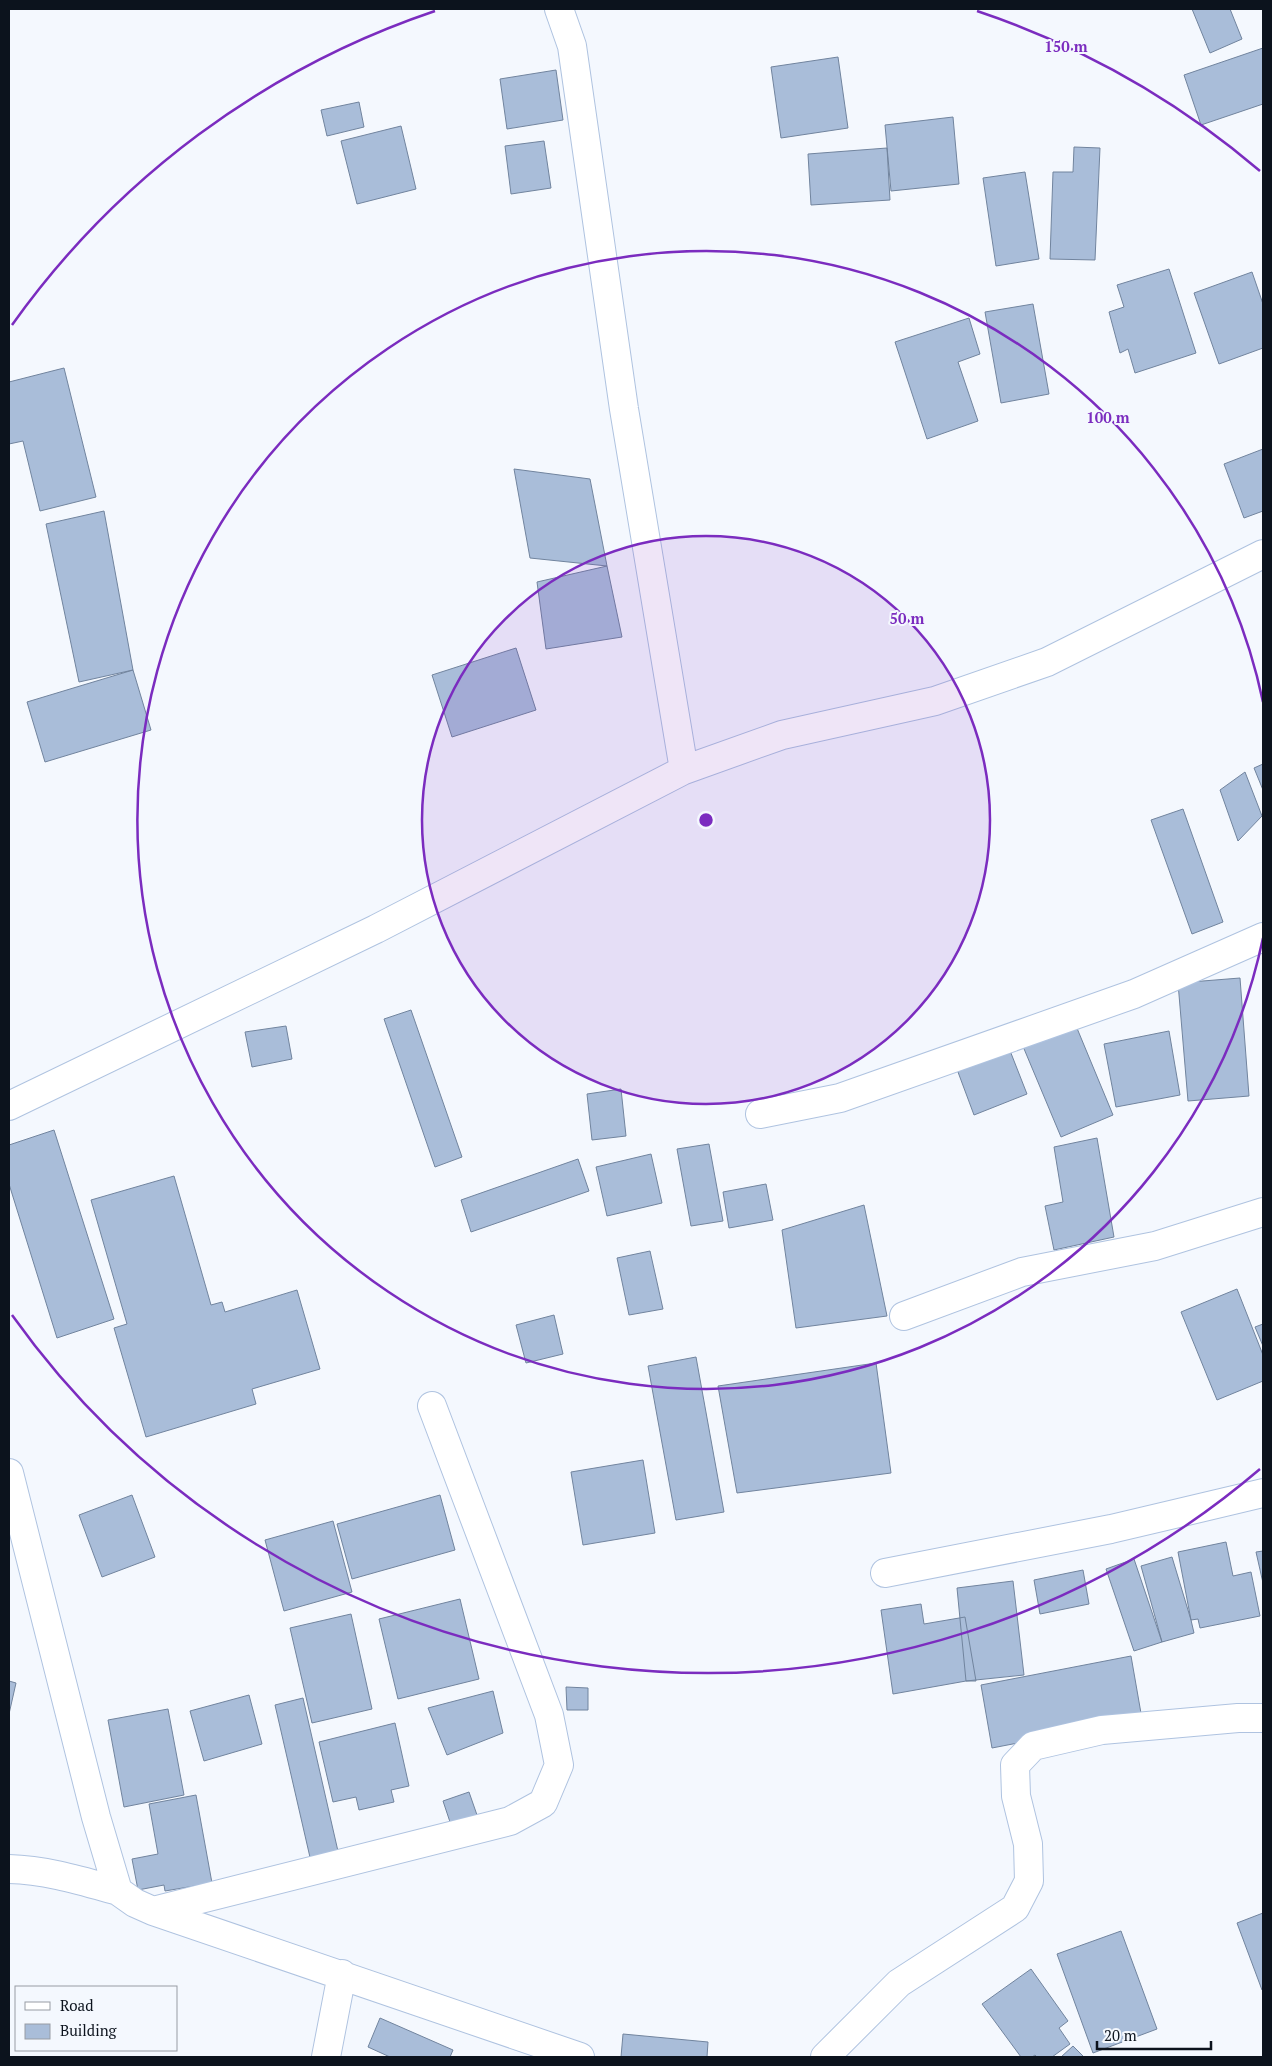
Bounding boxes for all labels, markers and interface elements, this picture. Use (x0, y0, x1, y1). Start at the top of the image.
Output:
text: 150 m (1044, 36, 1088, 56)
text: 100 m (1086, 407, 1130, 427)
text: 50 m (890, 608, 925, 628)
centre of rings (697, 811, 715, 829)
legend (15, 1986, 178, 2051)
text: Road (60, 1995, 93, 2015)
scale bar (1097, 2018, 1211, 2050)
text: Building (60, 2020, 118, 2040)
text: 20 m (1104, 2025, 1137, 2045)

